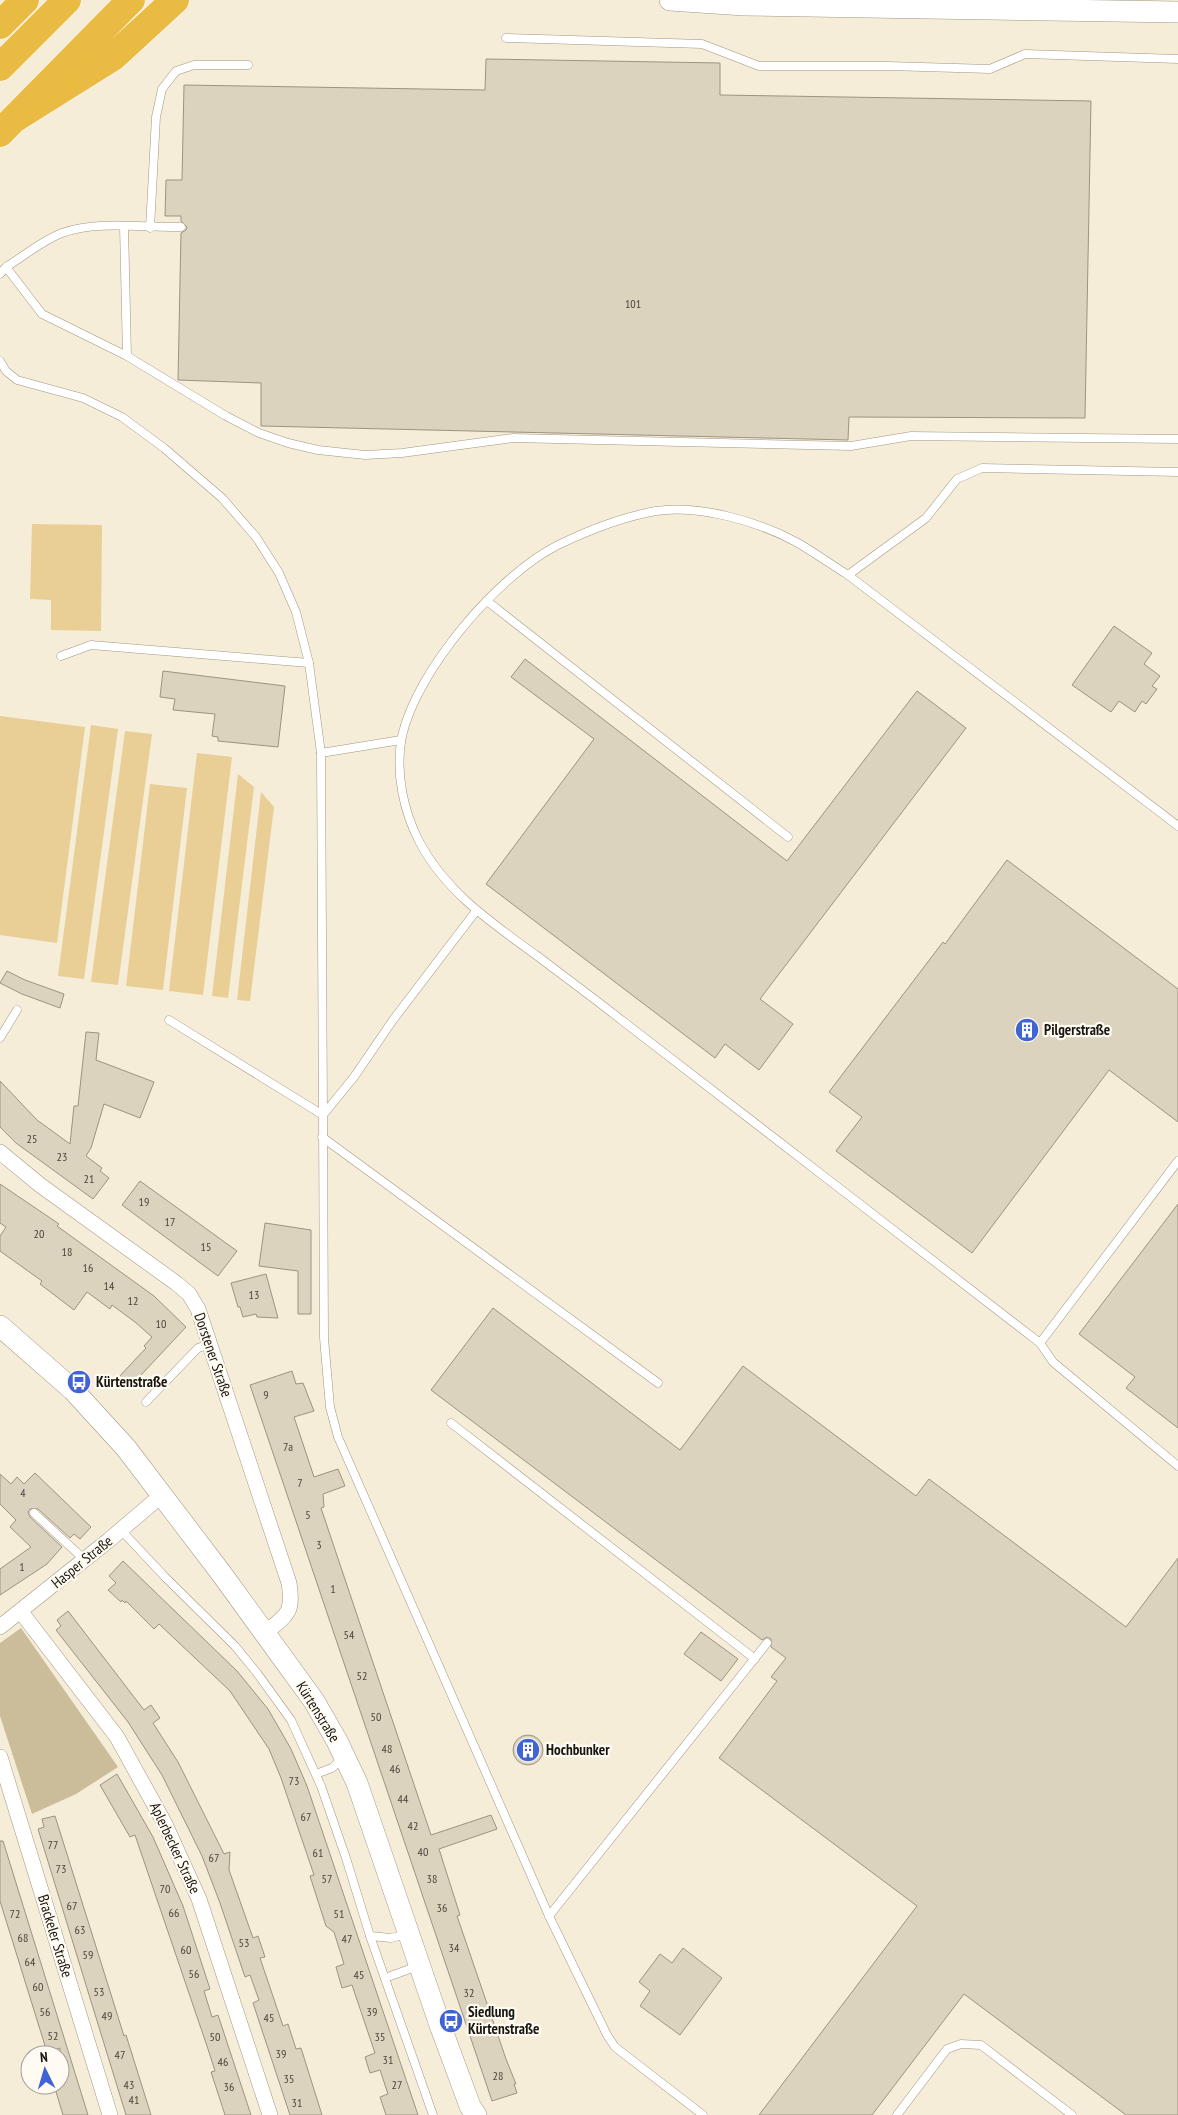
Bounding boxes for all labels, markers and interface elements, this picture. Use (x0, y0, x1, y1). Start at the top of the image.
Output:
house number: 101 (625, 296, 641, 311)
building icon: Pilgerstraße (1014, 1017, 1040, 1043)
place label: Pilgerstraße (1044, 1020, 1110, 1039)
house number: 25 (27, 1131, 37, 1146)
house number: 23 (57, 1149, 67, 1164)
house number: 21 (84, 1171, 94, 1186)
house number: 19 (139, 1194, 149, 1209)
house number: 17 (165, 1214, 175, 1229)
house number: 20 (34, 1226, 44, 1241)
house number: 15 (201, 1239, 211, 1254)
house number: 18 (62, 1244, 72, 1259)
house number: 16 (83, 1260, 93, 1275)
house number: 14 (104, 1278, 115, 1293)
house number: 13 (249, 1287, 259, 1302)
house number: 12 (128, 1293, 138, 1308)
street label: Dorstener Straße (190, 1310, 237, 1400)
house number: 10 (156, 1316, 166, 1331)
bus stop icon: Kürtenstraße (66, 1369, 92, 1395)
place label: Kürtenstraße (96, 1372, 167, 1391)
house number: 9 (263, 1387, 269, 1402)
house number: 7a (283, 1439, 293, 1454)
house number: 7 (297, 1475, 303, 1490)
house number: 4 (20, 1485, 26, 1500)
house number: 5 (305, 1507, 311, 1522)
street label: Hasper Straße (47, 1531, 116, 1592)
house number: 3 (316, 1537, 322, 1552)
house number: 1 (19, 1559, 25, 1574)
house number: 1 (330, 1581, 336, 1596)
house number: 54 (344, 1627, 355, 1642)
house number: 52 (357, 1668, 367, 1683)
street label: Kürtenstraße (292, 1678, 344, 1746)
house number: 50 (371, 1709, 381, 1724)
building icon: Hochbunker (515, 1737, 541, 1763)
place label: Hochbunker (546, 1740, 610, 1759)
house number: 48 (382, 1741, 392, 1756)
house number: 46 (390, 1761, 400, 1776)
house number: 73 (289, 1773, 299, 1788)
house number: 44 (398, 1791, 409, 1806)
street label: Aplerbecker Straße (146, 1799, 205, 1897)
house number: 67 (301, 1809, 311, 1824)
house number: 42 (408, 1818, 418, 1833)
house number: 77 (48, 1837, 58, 1852)
house number: 40 (418, 1844, 428, 1859)
house number: 61 (313, 1845, 323, 1860)
house number: 67 (209, 1850, 219, 1865)
house number: 73 (56, 1861, 66, 1876)
house number: 57 (322, 1871, 332, 1886)
house number: 38 (427, 1871, 437, 1886)
house number: 70 (160, 1881, 170, 1896)
street label: Brackeler Straße (34, 1892, 77, 1980)
house number: 67 (67, 1898, 77, 1913)
house number: 36 (437, 1900, 447, 1915)
house number: 66 (169, 1905, 179, 1920)
house number: 72 (10, 1906, 20, 1921)
house number: 51 (334, 1906, 344, 1921)
house number: 63 (75, 1922, 85, 1937)
house number: 68 (18, 1930, 28, 1945)
house number: 47 (342, 1931, 352, 1946)
house number: 53 (239, 1935, 249, 1950)
house number: 34 (449, 1940, 460, 1955)
house number: 60 (181, 1942, 191, 1957)
house number: 59 (83, 1947, 93, 1962)
house number: 64 (25, 1954, 36, 1969)
house number: 56 (189, 1966, 199, 1981)
house number: 45 (354, 1967, 364, 1982)
house number: 60 (33, 1979, 43, 1994)
house number: 53 (94, 1984, 104, 1999)
house number: 32 (464, 1985, 474, 2000)
place label: Siedlung Kürtenstraße (468, 2002, 539, 2038)
house number: 56 (40, 2004, 50, 2019)
house number: 39 (367, 2004, 377, 2019)
house number: 49 (102, 2008, 112, 2023)
bus stop icon: Siedlung Kürtenstraße (438, 2008, 464, 2034)
house number: 45 (264, 2010, 274, 2025)
house number: 52 (48, 2028, 58, 2043)
house number: 50 (210, 2029, 220, 2044)
house number: 35 (375, 2029, 385, 2044)
north arrow (20, 2045, 70, 2095)
house number: 39 (276, 2046, 286, 2061)
house number: 47 (115, 2047, 125, 2062)
text: N (39, 2048, 48, 2066)
house number: 31 (383, 2052, 393, 2067)
house number: 46 (218, 2054, 228, 2069)
house number: 28 (493, 2068, 503, 2083)
house number: 35 (284, 2071, 294, 2086)
house number: 43 (124, 2077, 134, 2092)
house number: 27 (392, 2077, 402, 2092)
house number: 36 (224, 2079, 234, 2094)
house number: 41 (129, 2092, 139, 2107)
house number: 31 (292, 2095, 302, 2110)

